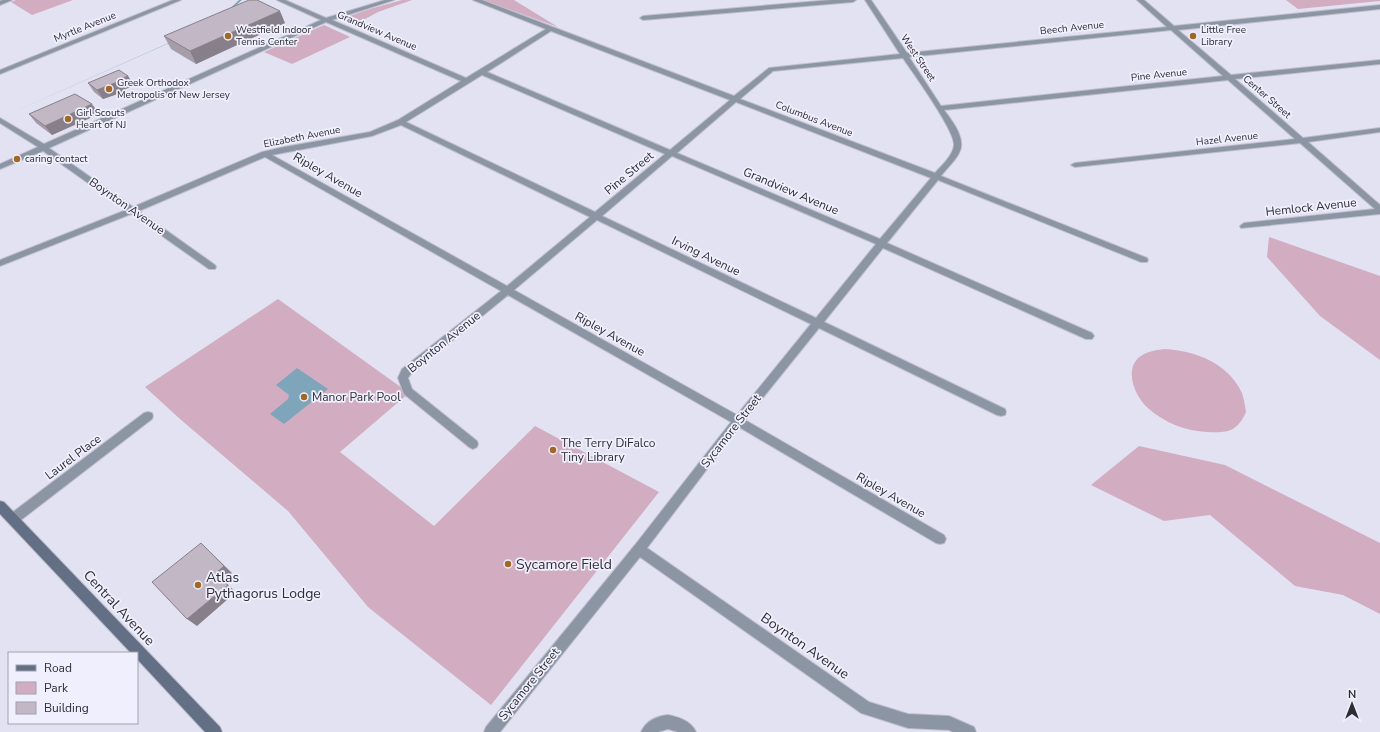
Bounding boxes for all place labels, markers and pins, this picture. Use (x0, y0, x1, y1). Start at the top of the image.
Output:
place label: Westfield Indoor Tennis Center (236, 23, 311, 49)
place label: Little Free Library (1201, 23, 1246, 49)
marker: Westfield Indoor Tennis Center (223, 31, 233, 41)
marker: Little Free Library (1188, 31, 1198, 41)
place label: Greek Orthodox Metropolis of New Jersey (117, 76, 231, 102)
marker: Greek Orthodox Metropolis of New Jersey (104, 84, 114, 94)
place label: Girl Scouts Heart of NJ (76, 106, 126, 132)
marker: Girl Scouts Heart of NJ (63, 114, 73, 124)
place label: caring contact (25, 152, 88, 166)
marker: caring contact (12, 154, 22, 164)
place label: Manor Park Pool (312, 389, 401, 405)
marker: Manor Park Pool (299, 392, 309, 402)
place label: The Terry DiFalco Tiny Library (561, 435, 656, 465)
marker: The Terry DiFalco Tiny Library (548, 445, 558, 455)
place label: Sycamore Field (516, 555, 612, 574)
marker: Sycamore Field (503, 559, 513, 569)
place label: Atlas Pythagorus Lodge (206, 568, 321, 603)
marker: Atlas Pythagorus Lodge (193, 580, 203, 590)

